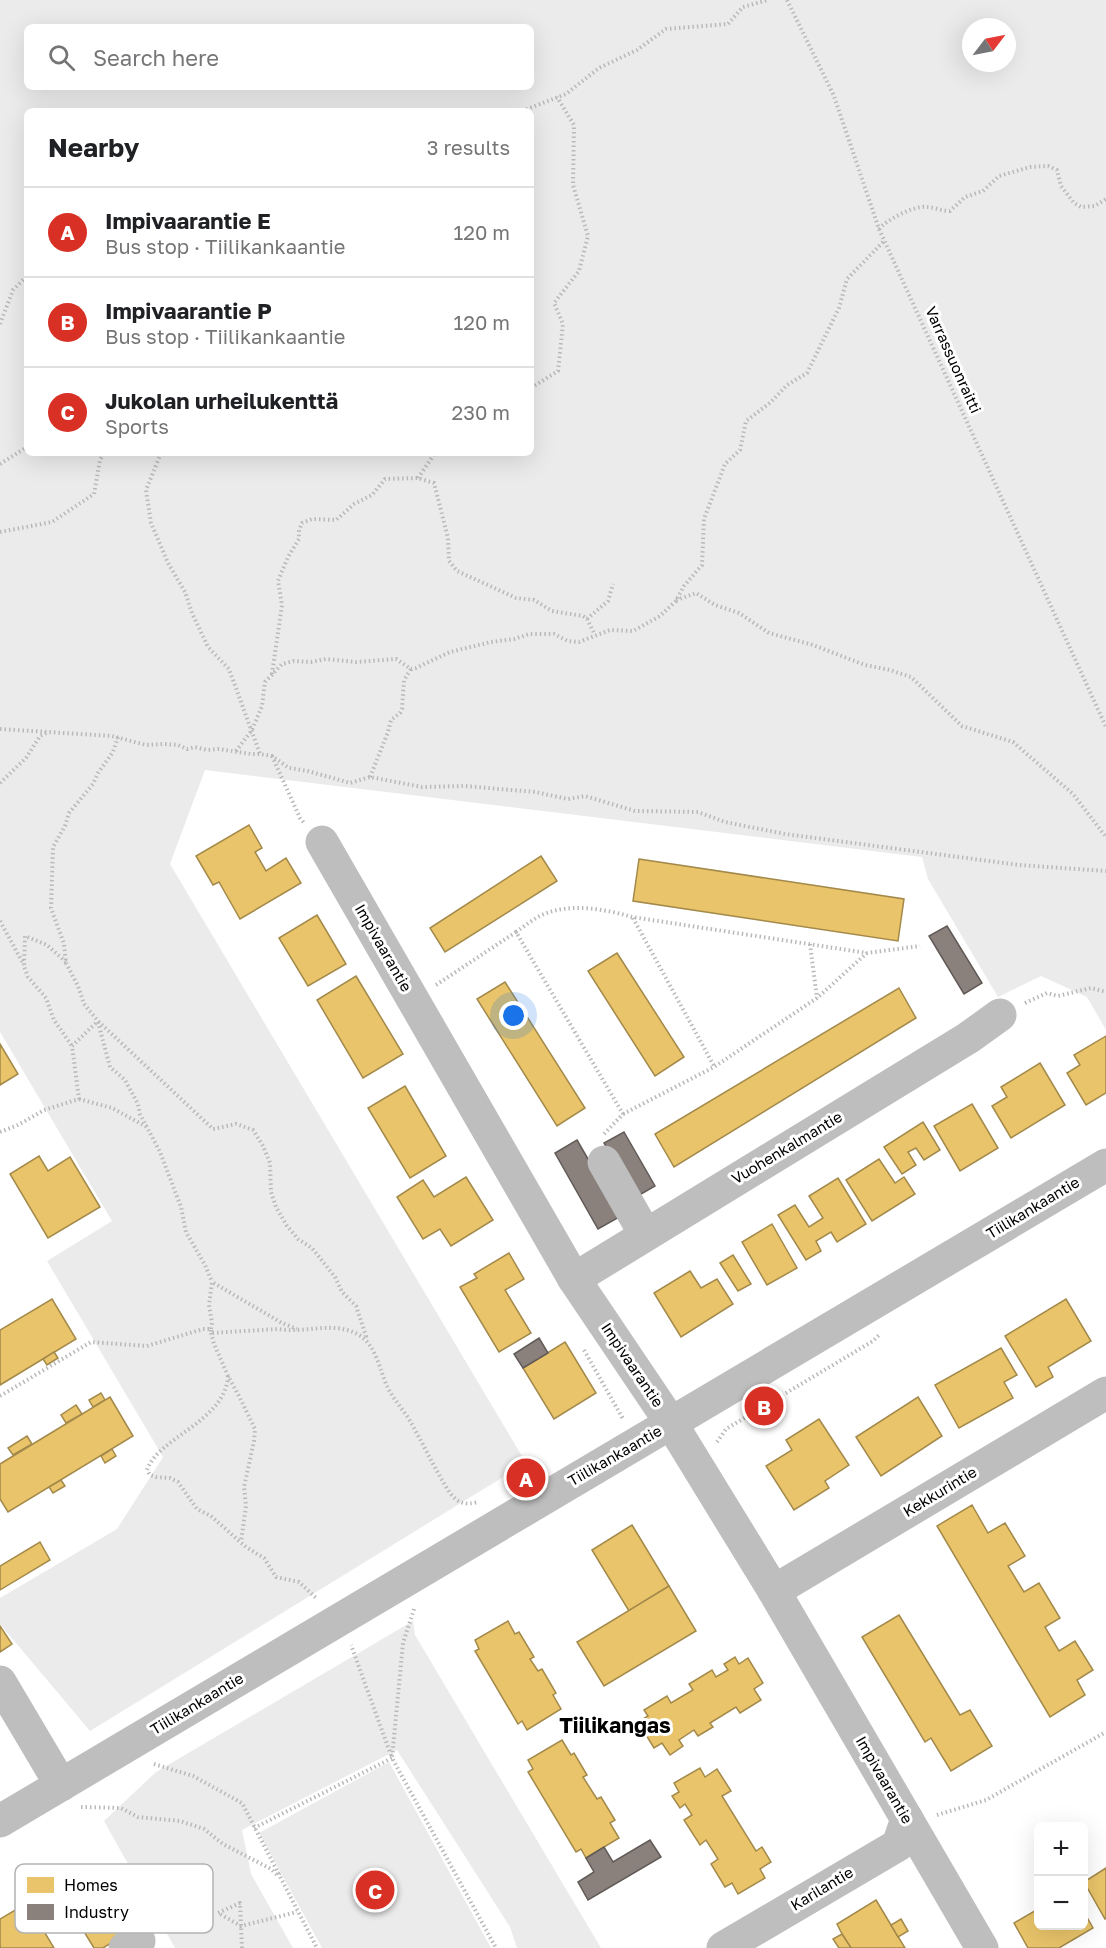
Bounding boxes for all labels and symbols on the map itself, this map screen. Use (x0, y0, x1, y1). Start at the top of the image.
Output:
north arrow (962, 18, 1016, 72)
street label: Varrassuonraitti (922, 303, 986, 416)
street label: Impivaarantie (352, 901, 416, 995)
your location (499, 1001, 528, 1030)
street label: Vuohenkalmantie (728, 1107, 845, 1187)
street label: Tiilikankaantie (983, 1172, 1082, 1242)
street label: Impivaarantie (598, 1319, 668, 1410)
pin: B (744, 1384, 783, 1428)
street label: Tiilikankaantie (564, 1421, 665, 1489)
pin: A (506, 1456, 546, 1500)
street label: Kekkurintie (900, 1462, 980, 1520)
street label: Tiilikankaantie (147, 1668, 246, 1738)
district label: Tiilikangas (559, 1712, 671, 1738)
street label: Impivaarantie (853, 1733, 917, 1827)
street label: Karilantie (787, 1862, 856, 1914)
legend (15, 1864, 213, 1933)
pin: C (356, 1868, 394, 1912)
text: Homes (64, 1875, 118, 1895)
text: Industry (64, 1902, 129, 1922)

